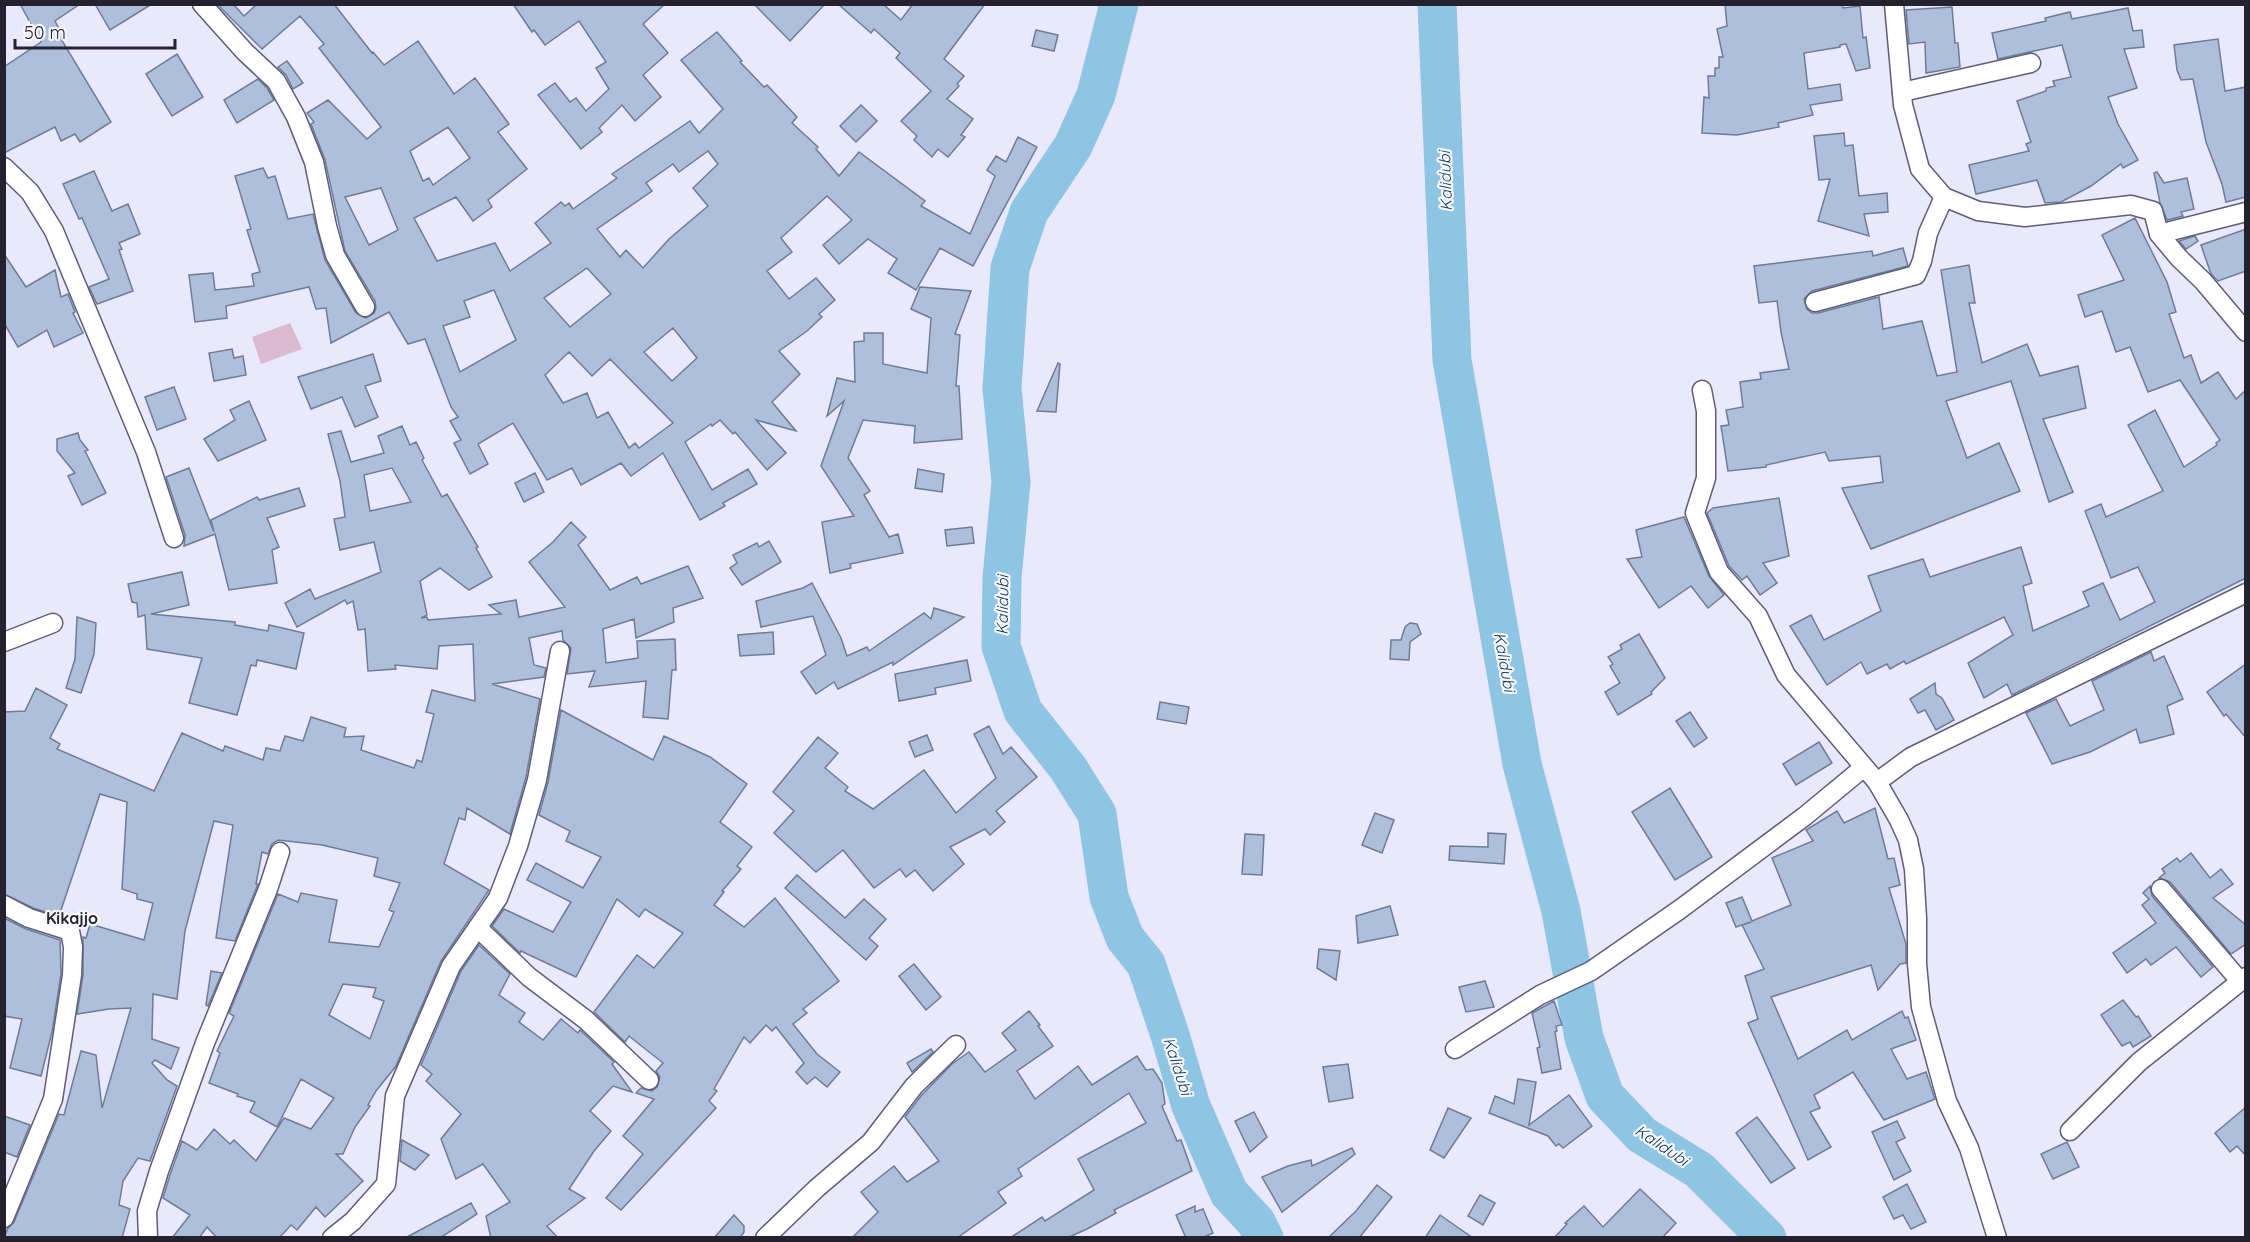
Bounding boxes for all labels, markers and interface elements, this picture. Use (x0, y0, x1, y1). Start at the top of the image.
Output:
scale bar (15, 12, 176, 50)
text: 50 m (24, 21, 66, 44)
water label: Kalidubi (1434, 149, 1456, 211)
water label: Kalidubi (991, 573, 1013, 635)
water label: Kalidubi (1490, 631, 1520, 695)
district label: Kikajjo (46, 908, 98, 928)
water label: Kalidubi (1159, 1034, 1197, 1099)
water label: Kalidubi (1632, 1120, 1694, 1171)

